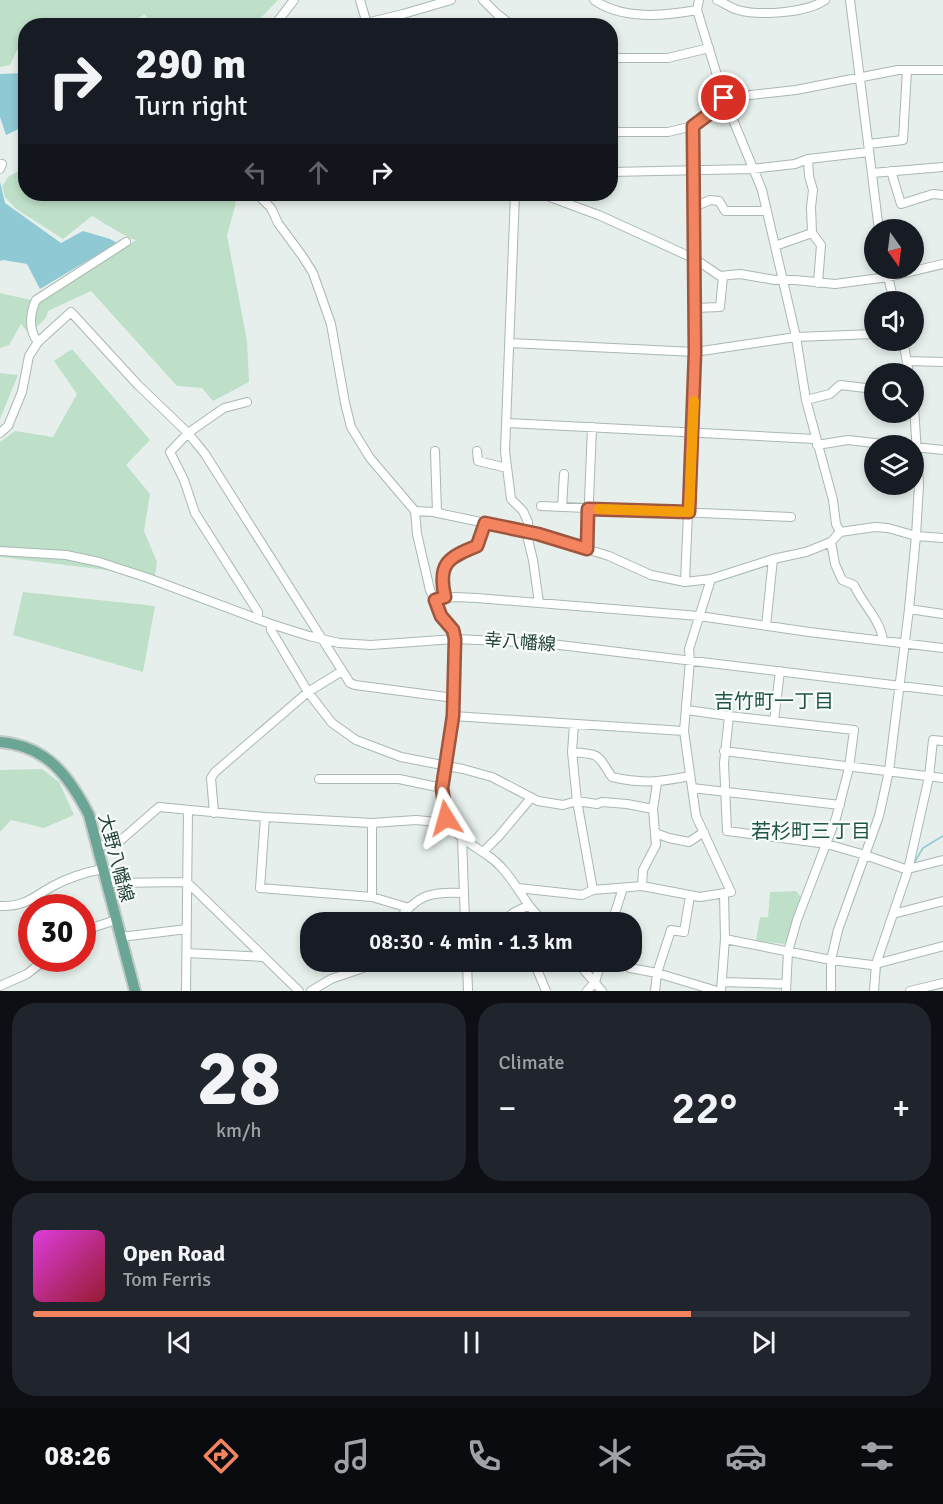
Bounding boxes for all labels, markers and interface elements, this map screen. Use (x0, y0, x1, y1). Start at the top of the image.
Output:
text: 290 m (135, 39, 246, 90)
icon: right (36, 42, 114, 120)
pin (698, 72, 749, 123)
icon: arrive (707, 81, 740, 114)
text: Turn right (135, 90, 248, 123)
icon: left (239, 156, 272, 189)
icon: ahead (302, 156, 335, 189)
icon: right (365, 156, 398, 189)
north arrow (864, 219, 924, 279)
map controls (864, 219, 924, 495)
button: sound (864, 291, 924, 351)
button: search (864, 363, 924, 423)
button: layers (864, 435, 924, 495)
street label: 幸八幡線 (483, 629, 557, 655)
district label: 吉竹町一丁目 (714, 689, 834, 714)
position arrow (414, 786, 478, 850)
street label: 大野八幡線 (94, 812, 138, 904)
district label: 若杉町三丁目 (751, 819, 871, 844)
speed limit sign: 30 (18, 894, 96, 972)
text: 08:30 · 4 min · 1.3 km (369, 928, 573, 955)
text: 28 (197, 1031, 281, 1127)
text: Climate (499, 1050, 564, 1075)
text: 22° (671, 1081, 737, 1136)
text: − (499, 1088, 516, 1129)
text: + (892, 1088, 910, 1129)
text: km/h (216, 1118, 261, 1143)
text: Open Road (123, 1240, 225, 1267)
text: Tom Ferris (123, 1267, 211, 1292)
icon: previous (163, 1326, 196, 1359)
icon: pause (455, 1326, 488, 1359)
icon: next (747, 1326, 780, 1359)
icon: directions (200, 1435, 242, 1477)
icon: music (331, 1435, 373, 1477)
icon: phone (463, 1435, 505, 1477)
icon: climate (594, 1435, 636, 1477)
icon: car (725, 1435, 767, 1477)
icon: filters (856, 1435, 898, 1477)
text: 08:26 (45, 1440, 111, 1473)

